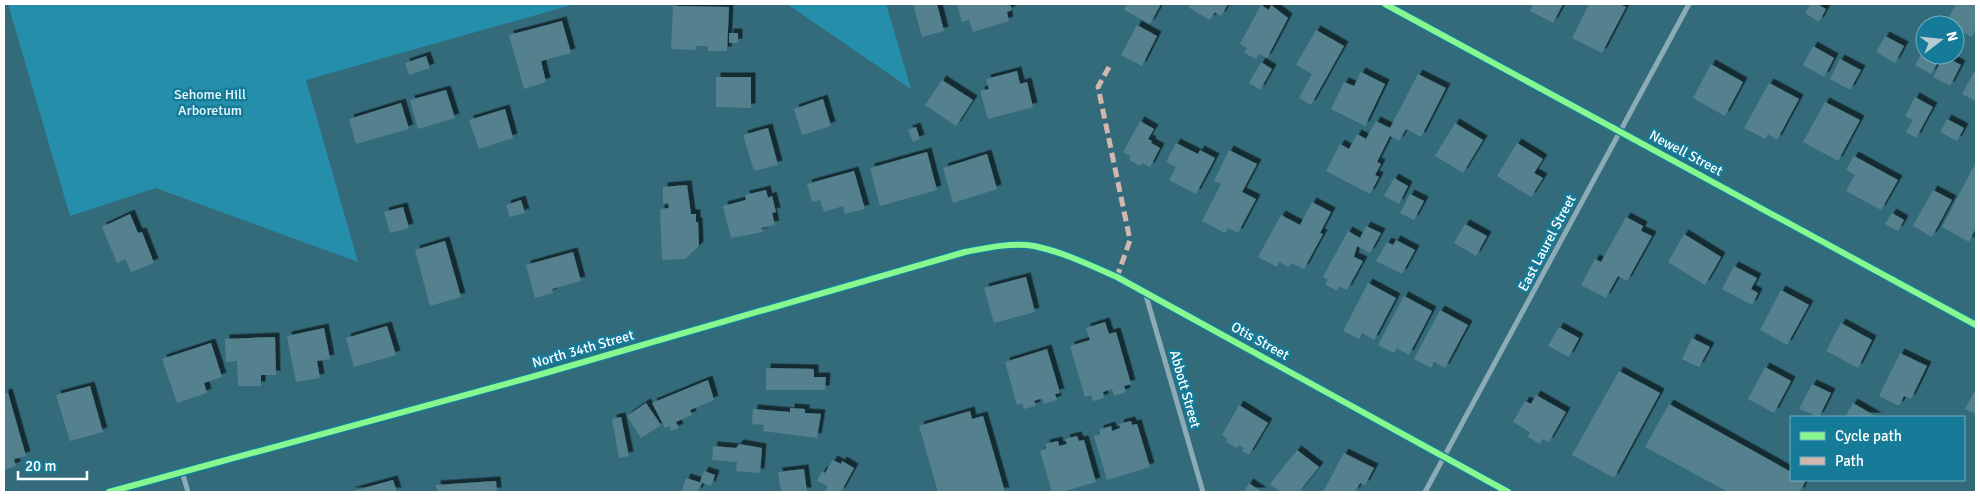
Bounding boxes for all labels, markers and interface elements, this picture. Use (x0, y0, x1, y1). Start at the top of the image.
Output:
north arrow (1915, 15, 1965, 65)
text: N (1943, 30, 1962, 44)
park label: Sehome Hill Arboretum (174, 86, 246, 119)
street label: Newell Street (1646, 126, 1726, 180)
street label: East Laurel Street (1514, 192, 1580, 294)
street label: Otis Street (1228, 318, 1292, 364)
street label: North 34th Street (530, 326, 636, 372)
street label: Abbott Street (1166, 348, 1204, 430)
legend (1790, 416, 1965, 481)
text: Cycle path (1835, 427, 1902, 445)
scale bar (18, 448, 86, 480)
text: Path (1835, 452, 1864, 470)
text: 20 m (25, 457, 56, 475)

